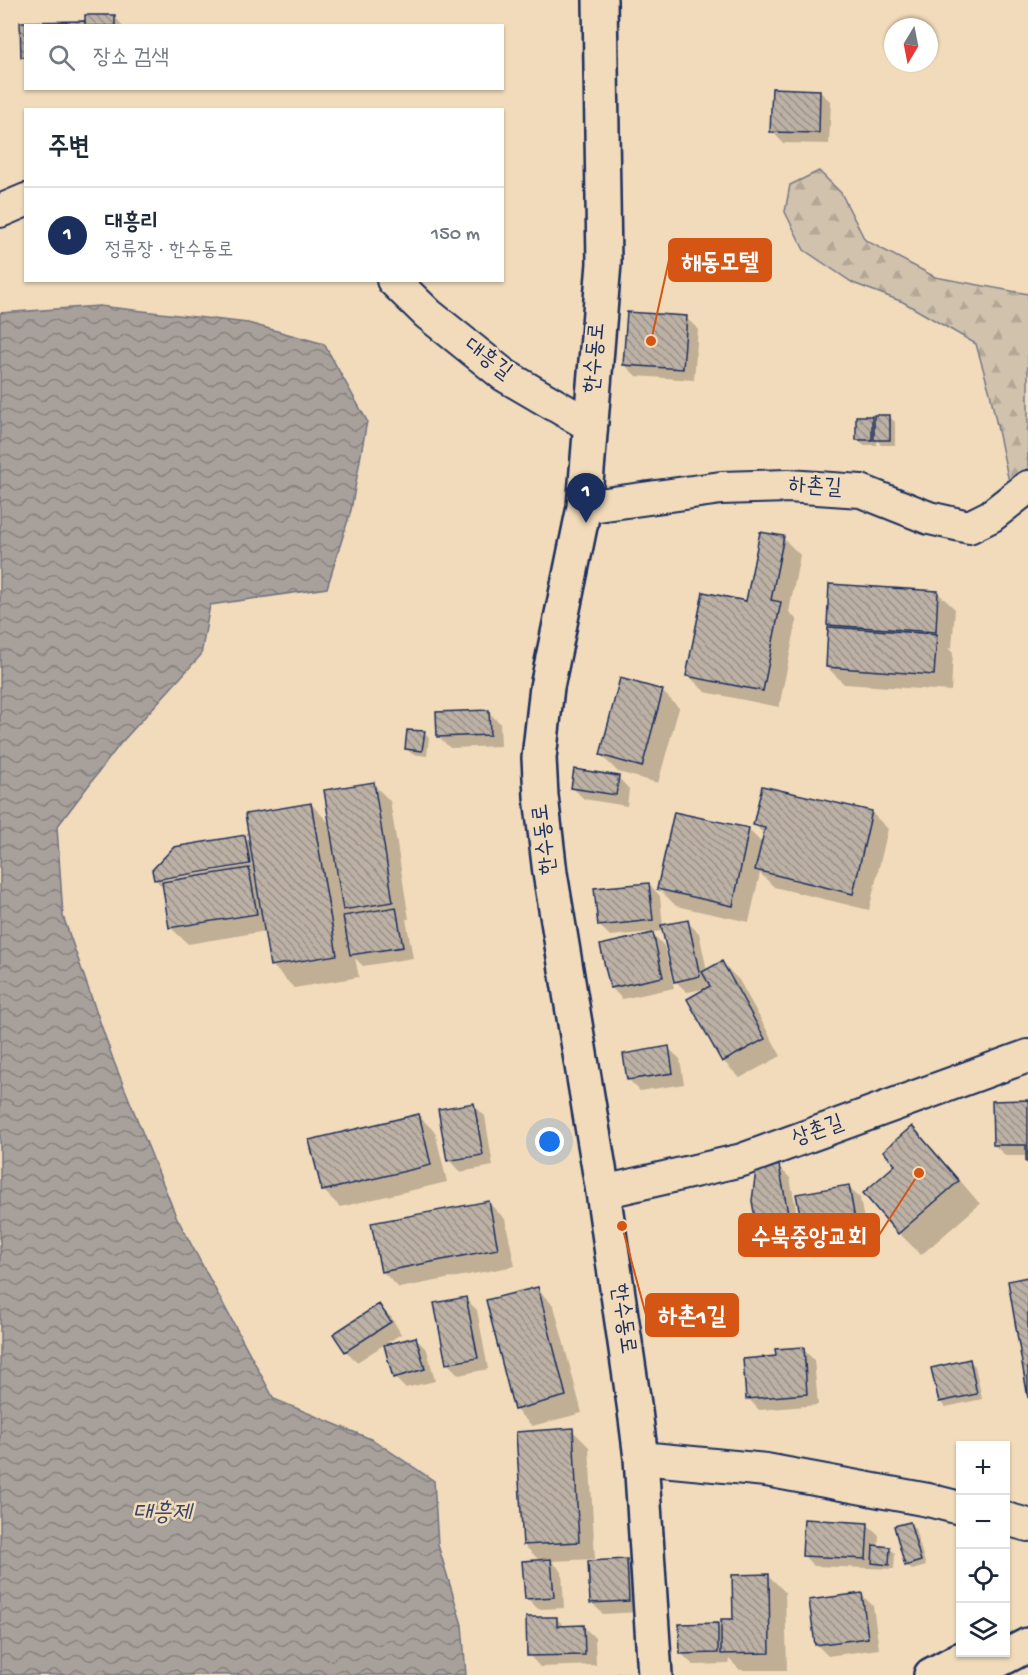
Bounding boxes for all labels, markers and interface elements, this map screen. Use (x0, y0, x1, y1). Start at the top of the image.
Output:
north arrow (884, 18, 938, 72)
search box (24, 24, 504, 90)
icon: search (45, 41, 78, 74)
text: 장소 검색 (93, 46, 169, 72)
text: 주변 (48, 134, 90, 165)
text: 대흥리 (105, 211, 158, 237)
text: 1 (63, 224, 72, 247)
text: 150 m (431, 224, 480, 247)
callout: 해동모텔 (669, 239, 771, 281)
text: 정류장 · 한수동로 (105, 240, 233, 263)
text: 해동모텔 (681, 250, 759, 279)
street label: 한수동로 (580, 322, 612, 394)
street label: 대흥길 (458, 333, 517, 387)
pin: 1 (566, 474, 606, 523)
street label: 하촌길 (788, 474, 842, 502)
street label: 한수동로 (529, 802, 563, 876)
street label: 상촌길 (789, 1111, 848, 1153)
your location (535, 1127, 564, 1156)
callout: 수북중앙교회 (739, 1214, 879, 1256)
text: 수북중앙교회 (751, 1225, 867, 1254)
street label: 한수동로 (604, 1282, 640, 1356)
callout: 하촌1길 (646, 1294, 738, 1336)
text: 하촌1길 (658, 1304, 726, 1333)
map controls (956, 1441, 1010, 1657)
button: + (956, 1441, 1010, 1495)
button: − (956, 1495, 1010, 1549)
water label: 대흥제 (133, 1500, 195, 1529)
button: locate (956, 1549, 1010, 1603)
button: layers (956, 1603, 1010, 1657)

